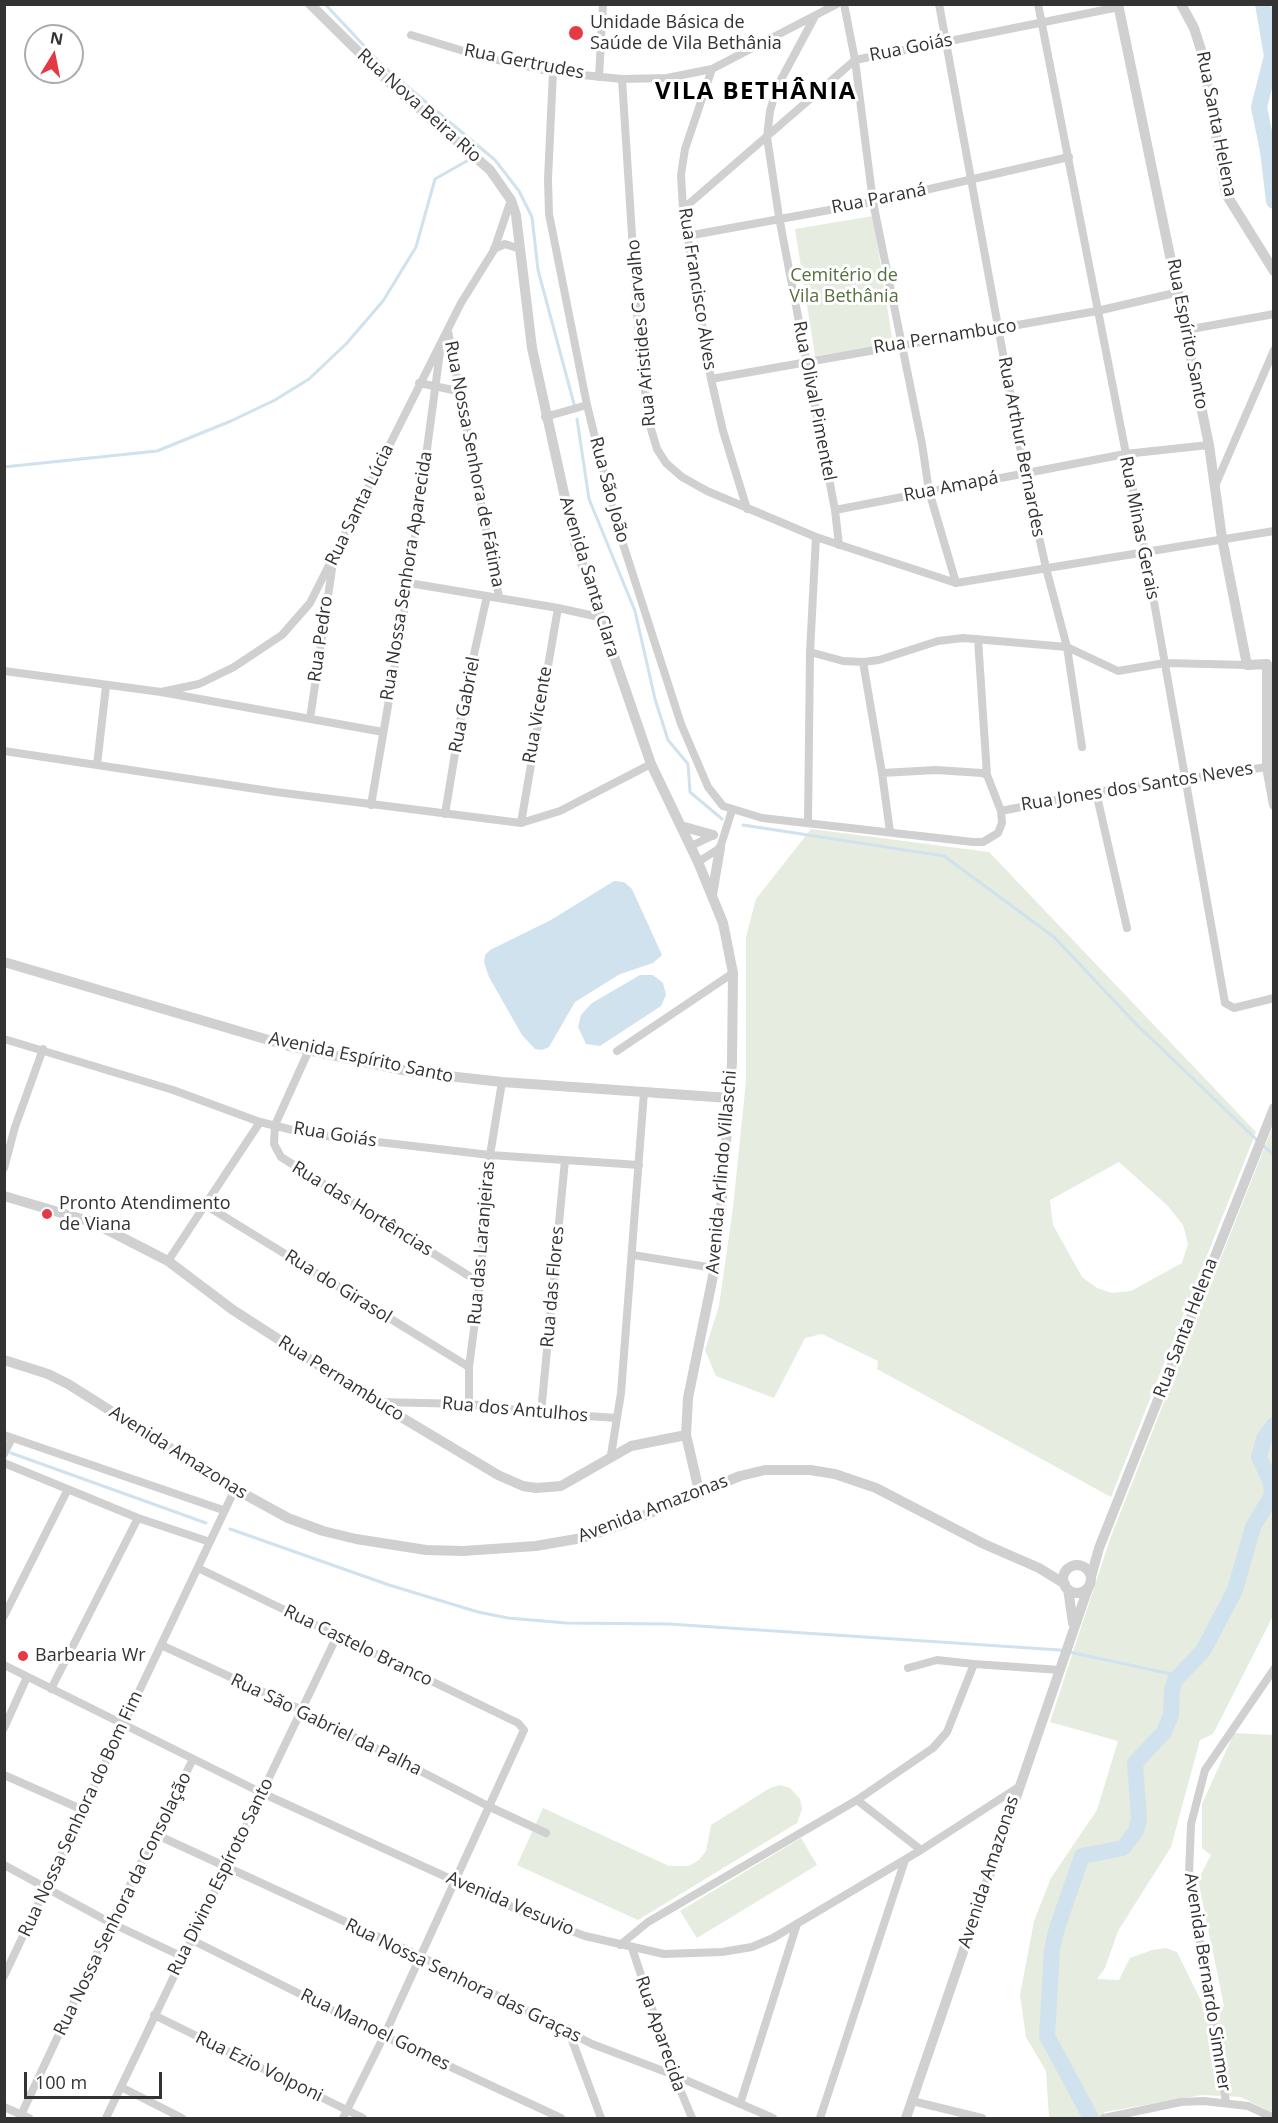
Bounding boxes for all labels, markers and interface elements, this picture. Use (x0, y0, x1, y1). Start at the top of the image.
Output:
place label: Unidade Básica de Saúde de Vila Bethânia (590, 12, 782, 54)
north arrow (24, 24, 84, 84)
marker: Unidade Básica de Saúde de Vila Bethânia (567, 24, 585, 42)
text: N (48, 26, 65, 50)
street label: Rua Goiás (868, 29, 954, 67)
street label: Rua Gertrudes (462, 40, 586, 84)
street label: Rua Nova Beira Rio (352, 45, 486, 167)
street label: Rua Santa Helena (1191, 49, 1241, 199)
district label: VILA BETHÂNIA (655, 78, 857, 106)
street label: Rua Paraná (830, 179, 928, 219)
street label: Rua Francisco Alves (674, 206, 720, 372)
street label: Rua Aristides Carvalho (623, 238, 661, 428)
street label: Rua Espírito Santo (1162, 257, 1212, 411)
park label: Cemitério de Vila Bethânia (789, 265, 899, 308)
street label: Rua Pernambuco (872, 315, 1018, 359)
street label: Rua Olival Pimentel (788, 319, 840, 483)
street label: Rua Nossa Senhora de Fátima (439, 339, 509, 589)
street label: Rua Arthur Bernardes (993, 355, 1049, 539)
street label: Rua São João (585, 435, 633, 545)
street label: Rua Santa Lúcia (321, 441, 399, 569)
street label: Rua Nossa Senhora Aparecida (377, 450, 437, 702)
street label: Rua Minas Gerais (1115, 455, 1163, 601)
street label: Rua Amapá (902, 467, 1000, 507)
street label: Avenida Santa Clara (554, 494, 624, 660)
street label: Rua Pedro (304, 594, 338, 684)
street label: Rua Gabriel (445, 655, 485, 755)
street label: Rua Vicente (519, 665, 557, 765)
street label: Rua Jones dos Santos Neves (1019, 758, 1255, 816)
street label: Avenida Espírito Santo (267, 1028, 455, 1088)
street label: Avenida Arlindo Villaschi (702, 1069, 742, 1275)
street label: Rua Goiás (292, 1118, 378, 1152)
street label: Rua das Hortências (288, 1157, 436, 1261)
street label: Rua das Laranjeiras (464, 1160, 500, 1326)
place label: Pronto Atendimento de Viana (59, 1193, 231, 1236)
marker: Pronto Atendimento de Viana (40, 1207, 54, 1221)
street label: Rua das Flores (537, 1225, 569, 1349)
street label: Rua do Girasol (280, 1245, 396, 1329)
street label: Rua Santa Helena (1149, 1255, 1223, 1401)
street label: Rua Pernambuco (274, 1332, 408, 1426)
street label: Rua dos Antulhos (441, 1393, 589, 1427)
street label: Avenida Amazonas (105, 1402, 251, 1504)
street label: Avenida Amazonas (575, 1470, 731, 1548)
street label: Rua Castelo Branco (280, 1601, 436, 1691)
place label: Barbearia Wr (35, 1645, 146, 1667)
marker: Barbearia Wr (16, 1649, 30, 1663)
street label: Rua São Gabriel da Palha (227, 1669, 425, 1781)
street label: Rua Nossa Senhora do Bom Fim (14, 1688, 148, 1940)
street label: Rua Nossa Senhora da Consolação (50, 1769, 196, 2039)
street label: Rua Divino Espíroto Santo (164, 1775, 278, 1979)
street label: Avenida Amazonas (954, 1793, 1024, 1951)
street label: Avenida Vesuvio (443, 1867, 577, 1941)
street label: Avenida Bernardo Simmer (1179, 1871, 1235, 2093)
street label: Rua Nossa Senhora das Graças (341, 1914, 585, 2048)
street label: Rua Aparecida (630, 1973, 690, 2095)
street label: Rua Manoel Gomes (297, 1984, 453, 2076)
street label: Rua Ezio Volponi (192, 2027, 326, 2107)
scale bar (27, 2060, 165, 2098)
text: 100 m (35, 2070, 87, 2094)

